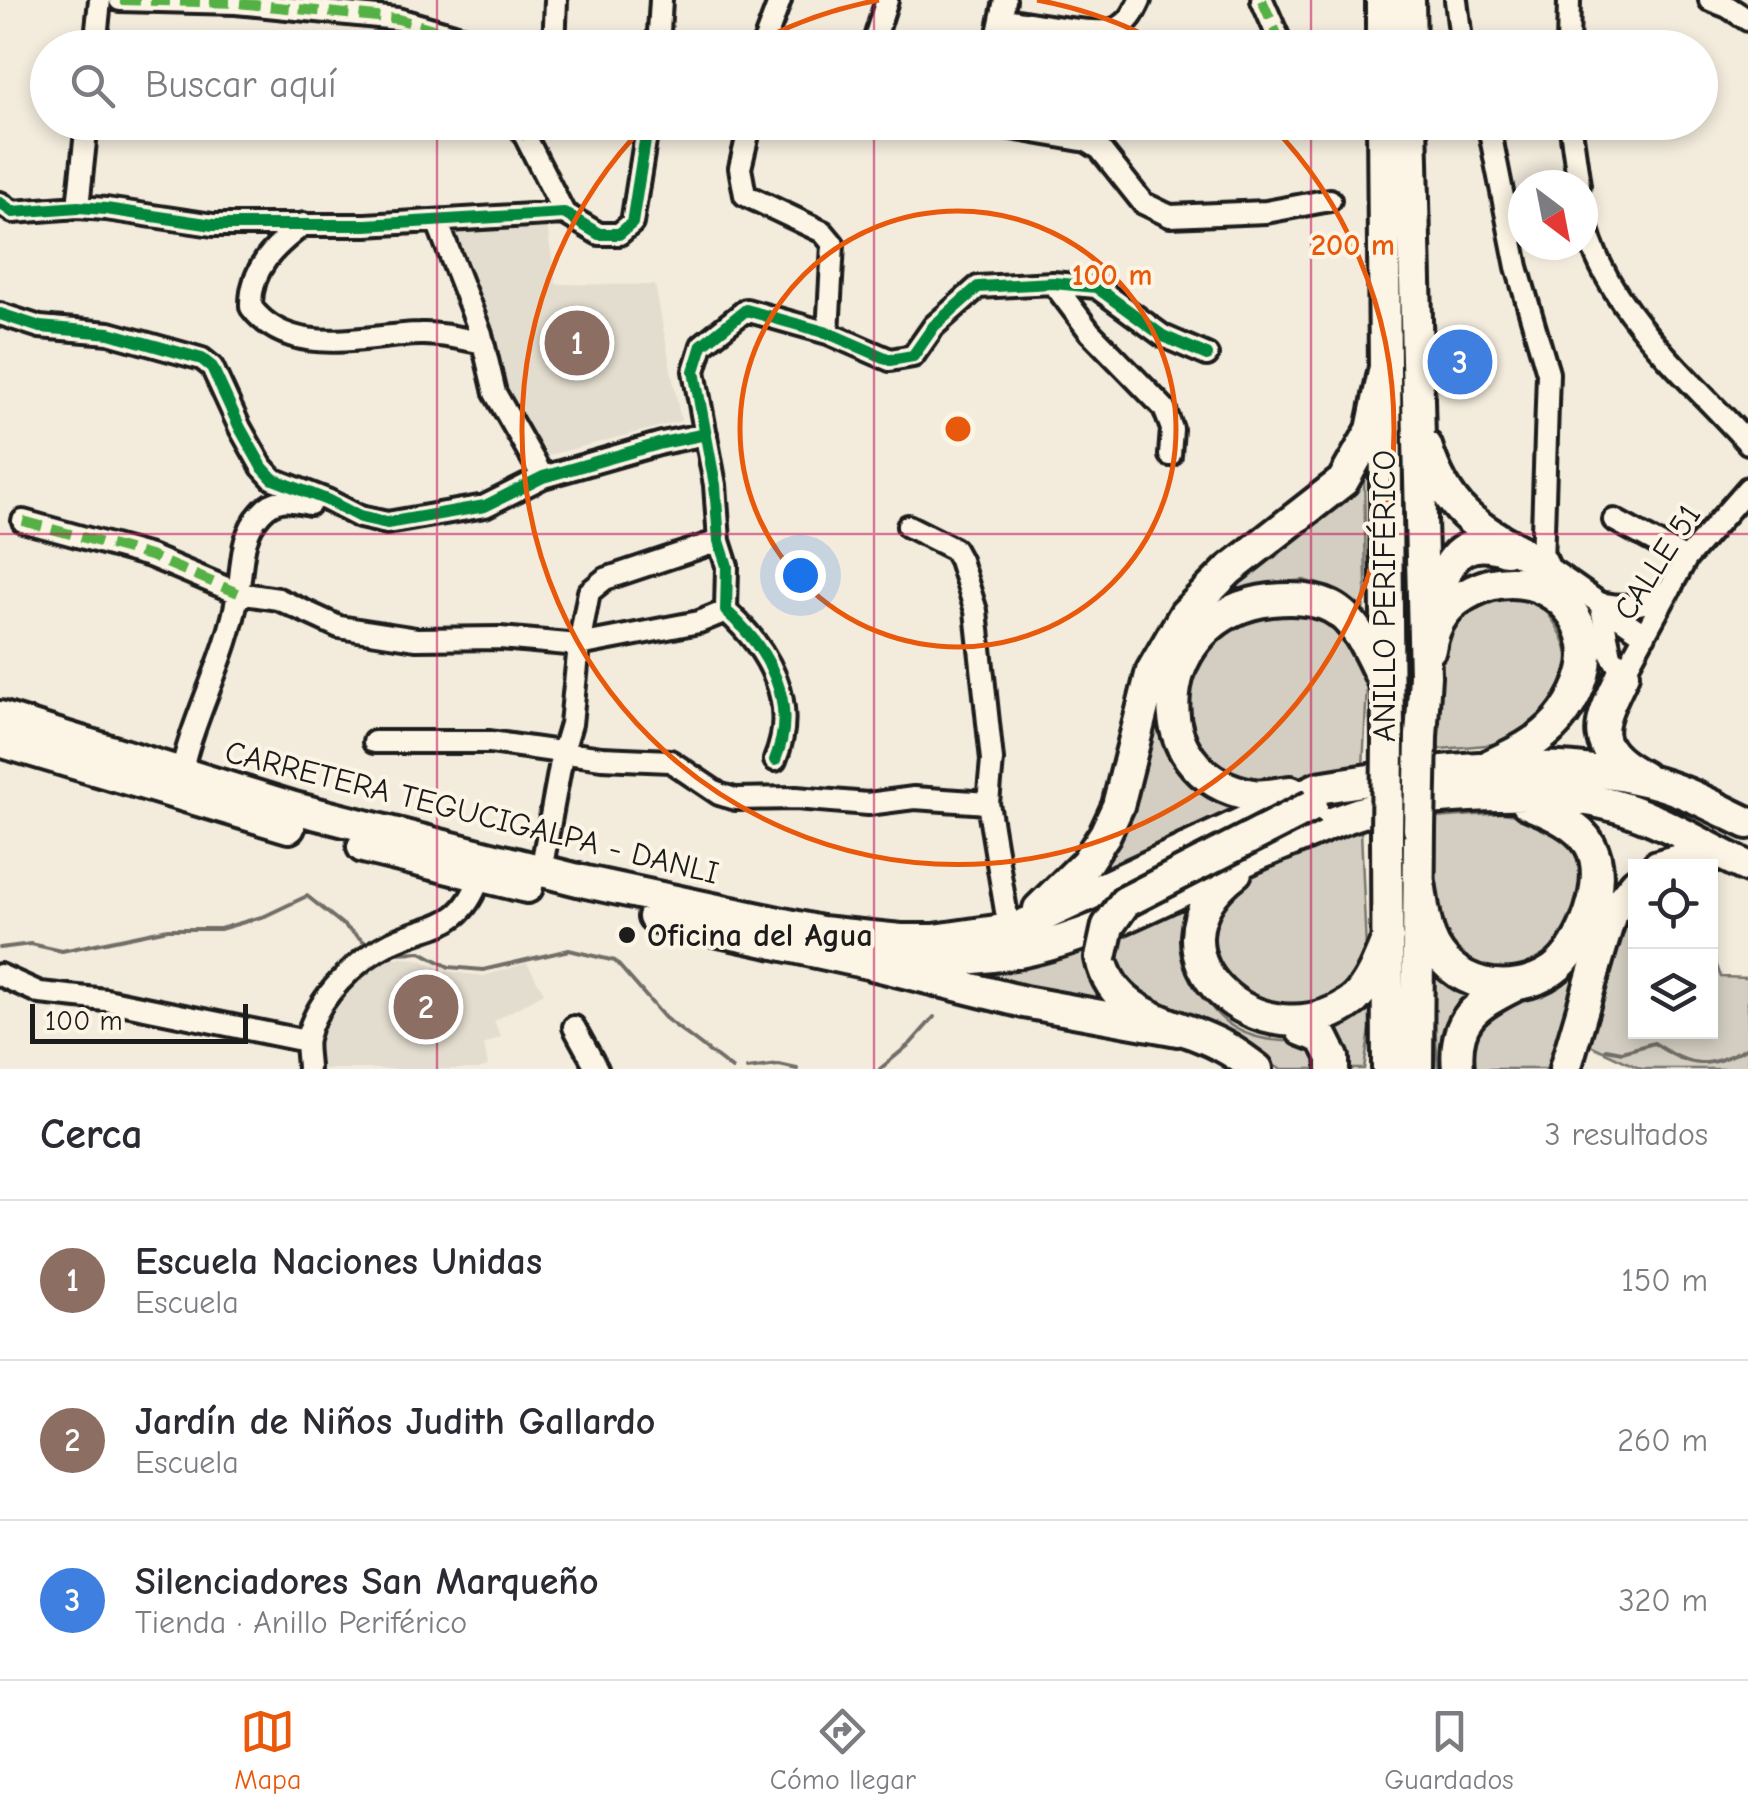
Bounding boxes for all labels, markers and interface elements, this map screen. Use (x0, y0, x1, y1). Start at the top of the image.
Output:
search box (30, 30, 1718, 140)
icon: search (65, 58, 120, 113)
text: Buscar aquí (145, 63, 337, 107)
north arrow (1508, 170, 1598, 260)
text: 200 m (1311, 228, 1395, 263)
text: 100 m (1072, 258, 1152, 293)
pin: 1 (544, 306, 610, 380)
pin: 3 (1428, 324, 1492, 400)
centre of rings (940, 411, 976, 447)
street label: ANILLO PERIFÉRICO (1366, 450, 1403, 742)
street label: CALLE 51 (1606, 498, 1708, 627)
your location (775, 550, 826, 601)
street label: CARRETERA TEGUCIGALPA - DANLI (221, 733, 722, 892)
map controls (1628, 859, 1718, 1039)
button: locate (1628, 859, 1718, 949)
place label: Oficina del Agua (647, 917, 873, 954)
marker: Oficina del Agua (616, 924, 638, 946)
button: layers (1628, 949, 1718, 1039)
pin: 2 (394, 970, 458, 1044)
scale bar (30, 999, 248, 1044)
text: 100 m (45, 1005, 123, 1037)
text: Cerca (40, 1110, 143, 1159)
text: 3 resultados (1545, 1116, 1708, 1153)
text: Escuela Naciones Unidas (135, 1240, 542, 1284)
text: 1 (66, 1262, 79, 1299)
text: 150 m (1621, 1262, 1708, 1299)
text: Escuela (135, 1284, 239, 1321)
text: Jardín de Niños Judith Gallardo (135, 1400, 655, 1444)
text: 2 (65, 1422, 80, 1459)
text: 260 m (1617, 1422, 1708, 1459)
text: Escuela (135, 1444, 239, 1481)
text: Silenciadores San Marqueño (135, 1560, 599, 1604)
text: 3 (65, 1582, 80, 1619)
text: 320 m (1618, 1582, 1708, 1619)
text: Tienda · Anillo Periférico (135, 1604, 467, 1641)
tab: Mapa (234, 1704, 301, 1796)
tab: Cómo llegar (770, 1704, 916, 1796)
tab: Guardados (1384, 1704, 1514, 1796)

